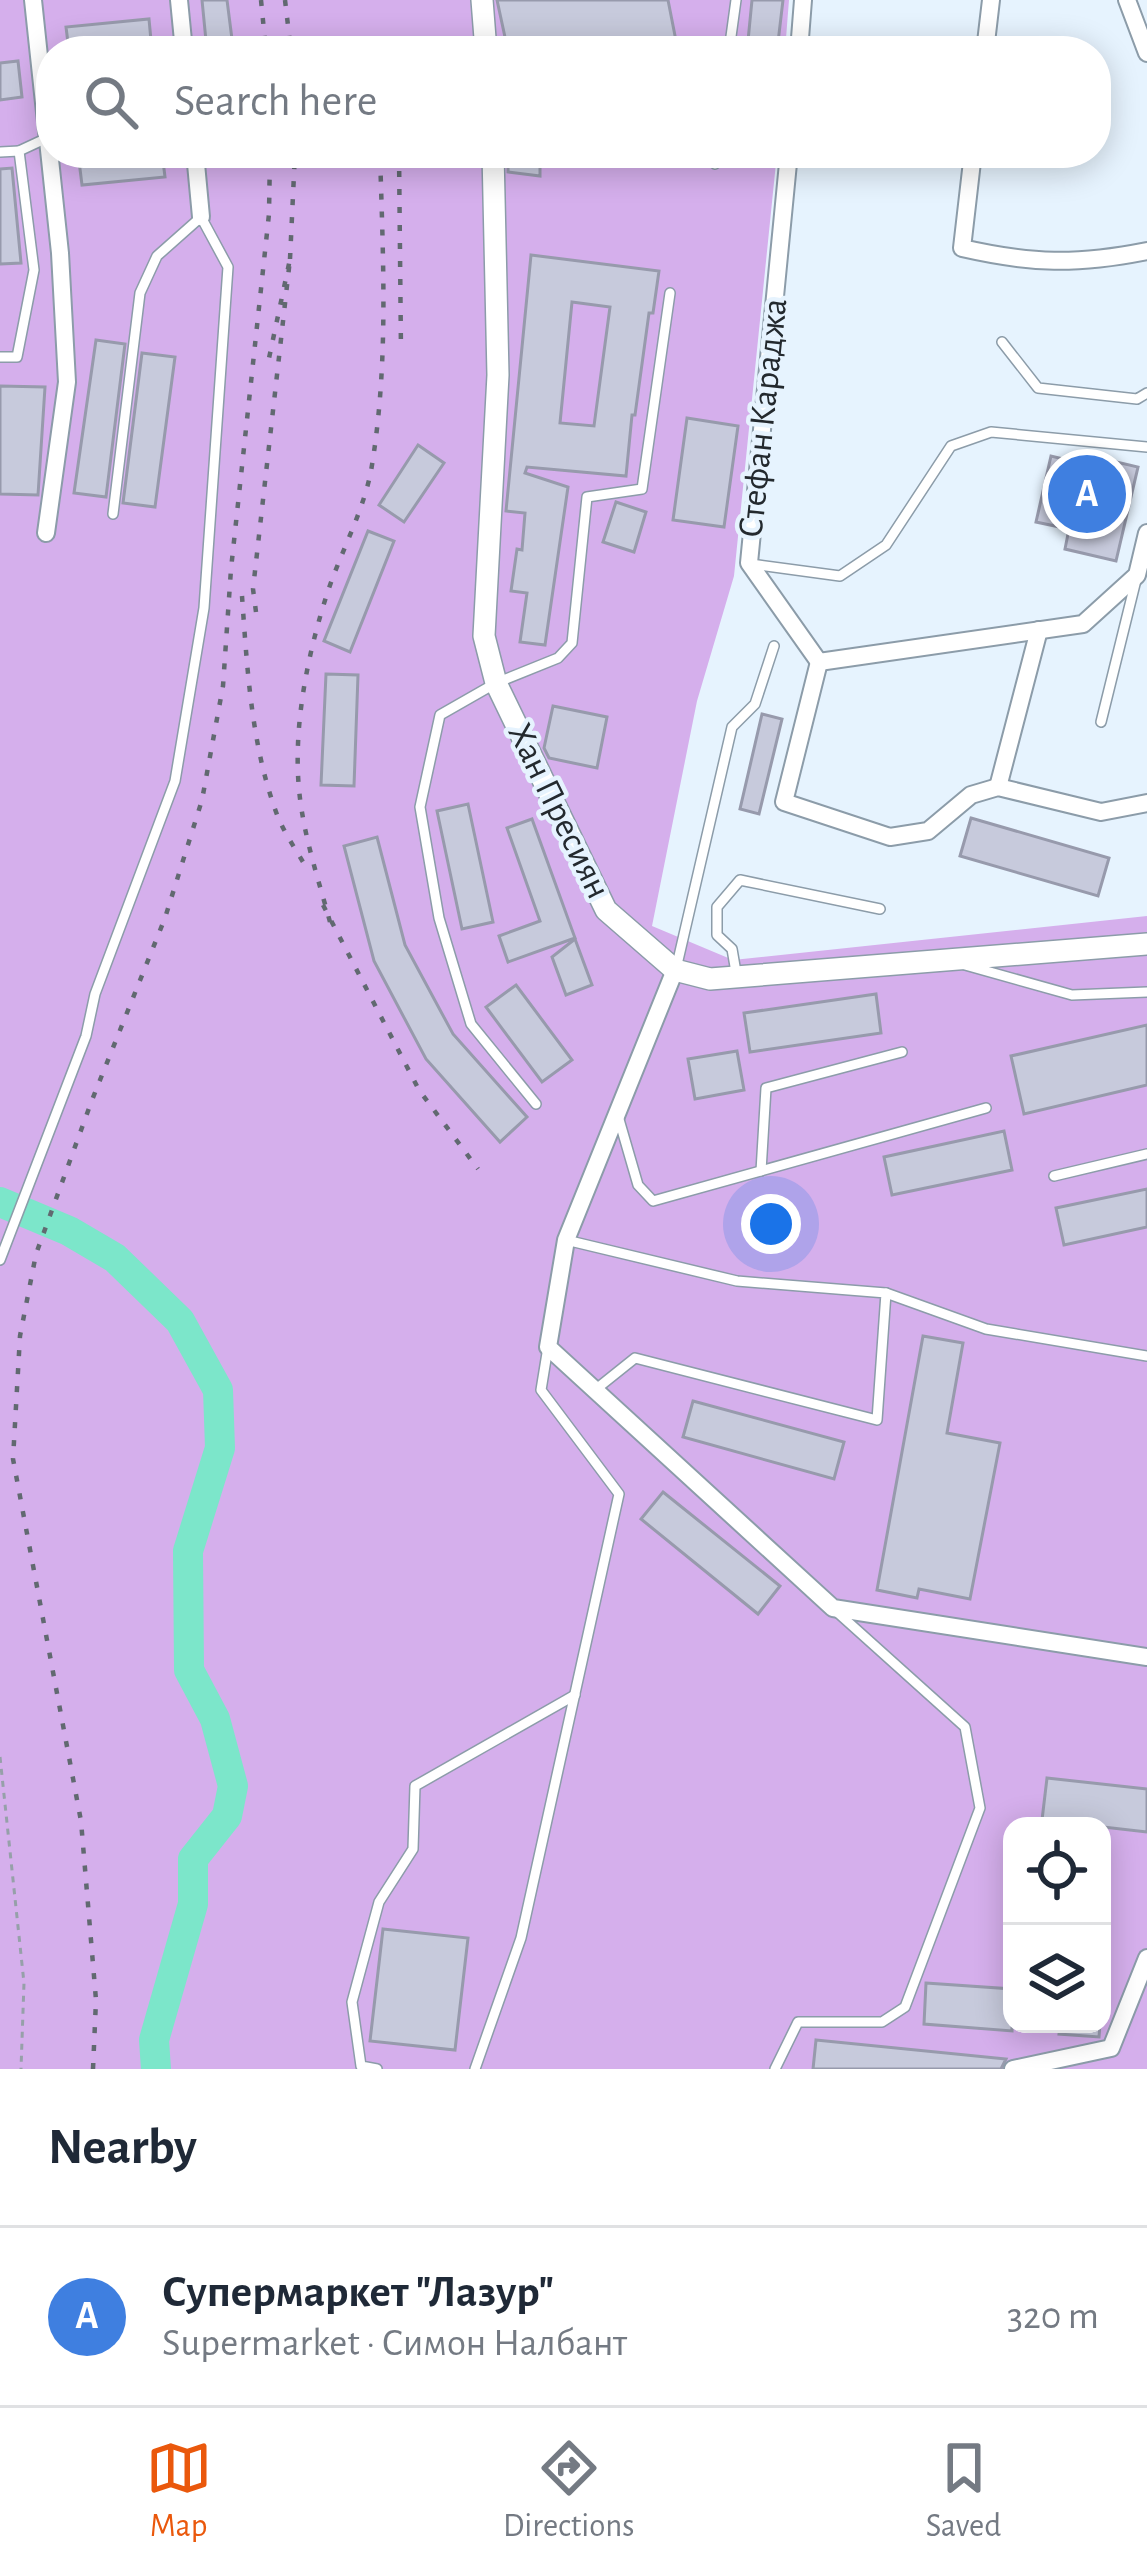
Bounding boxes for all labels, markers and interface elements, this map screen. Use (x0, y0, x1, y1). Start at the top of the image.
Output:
search box (36, 36, 1111, 168)
icon: search (78, 69, 144, 135)
text: Search here (174, 79, 377, 124)
street label: Стефан Караджа (733, 296, 793, 540)
pin: A (1048, 449, 1126, 539)
street label: Хан Пресиян (501, 718, 617, 904)
your location (741, 1194, 801, 1254)
map controls (1003, 1817, 1111, 2033)
button: locate (1003, 1817, 1111, 1925)
button: layers (1003, 1925, 1111, 2033)
text: Nearby (48, 2122, 197, 2173)
text: Супермаркет "Лазур" (162, 2270, 554, 2315)
text: A (75, 2297, 99, 2336)
text: 320 m (1007, 2297, 1099, 2336)
text: Supermarket · Симон Налбант (162, 2324, 627, 2363)
tab: Map (146, 2435, 212, 2547)
tab: Directions (503, 2435, 634, 2547)
tab: Saved (926, 2435, 1001, 2547)

